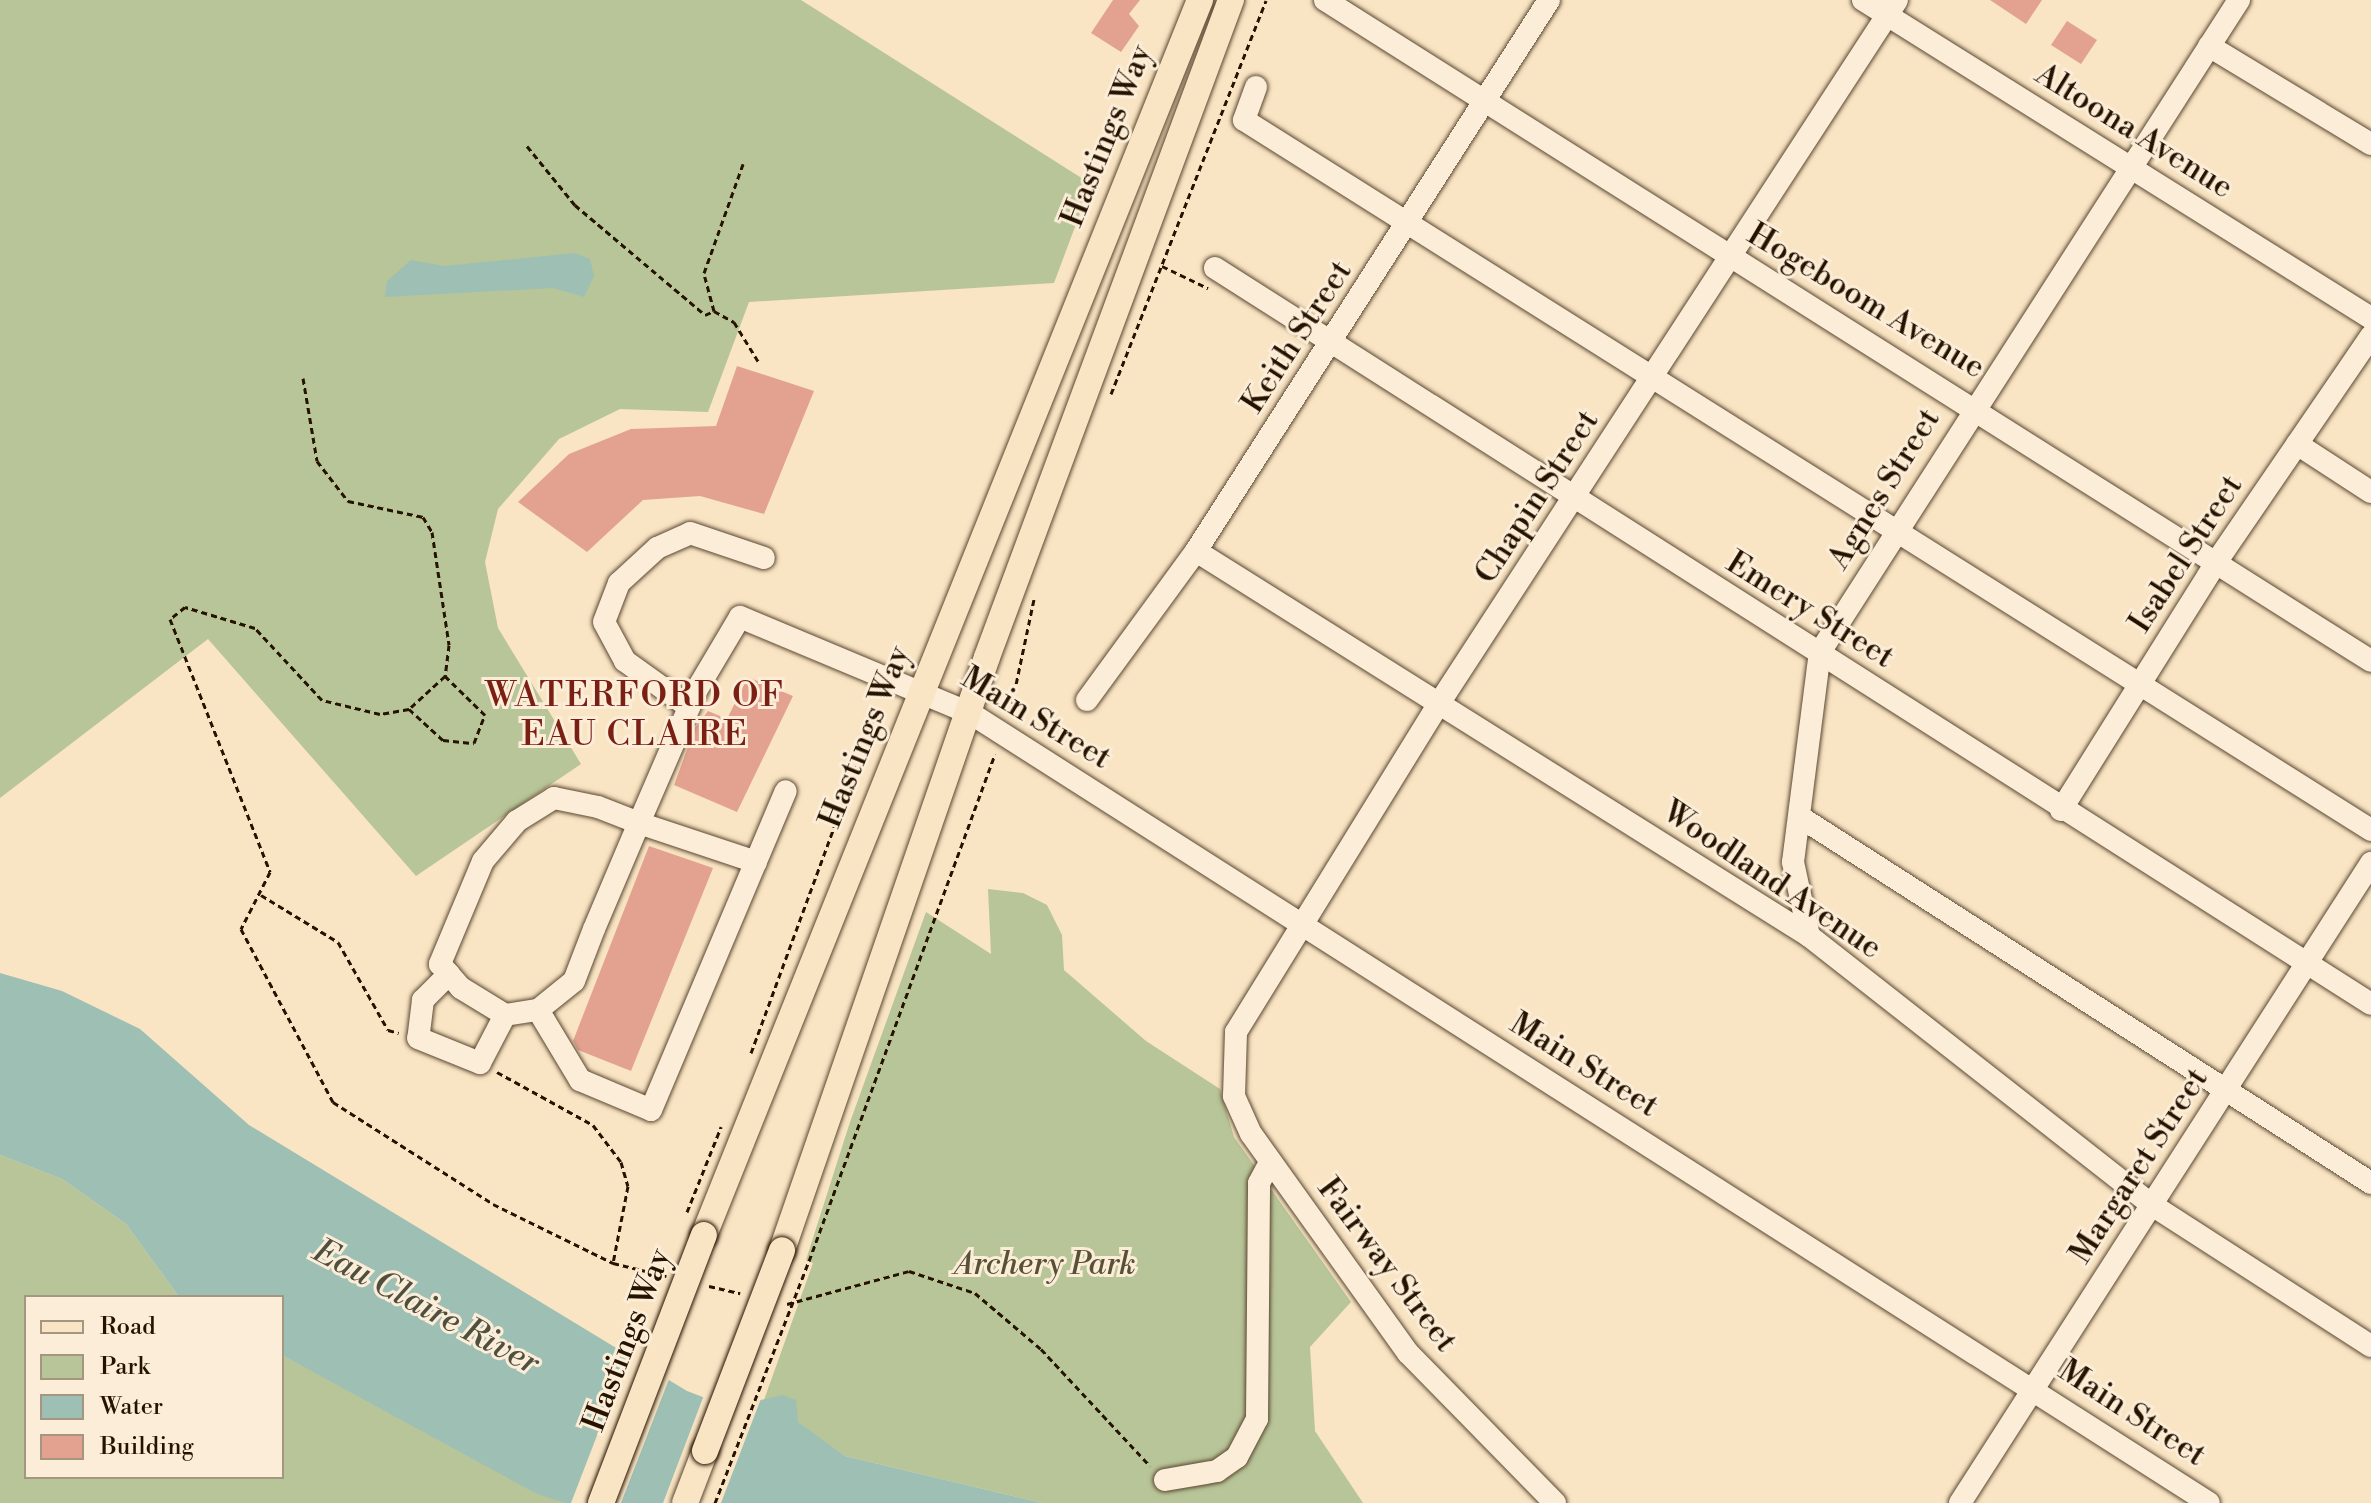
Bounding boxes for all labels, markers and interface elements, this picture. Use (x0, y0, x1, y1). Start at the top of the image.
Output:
street label: Hastings Way (1053, 39, 1161, 233)
street label: Altoona Avenue (2028, 55, 2240, 207)
street label: Hogeboom Avenue (1740, 215, 1992, 387)
street label: Keith Street (1234, 254, 1360, 420)
street label: Agnes Street (1819, 402, 1949, 576)
street label: Chapin Street (1467, 403, 1607, 591)
street label: Isabel Street (2121, 468, 2251, 640)
street label: Emery Street (1719, 543, 1901, 677)
street label: Hastings Way (811, 640, 919, 834)
street label: Main Street (954, 658, 1118, 778)
district label: WATERFORD OF EAU CLAIRE (485, 676, 785, 756)
street label: Woodland Avenue (1655, 793, 1889, 967)
street label: Main Street (1503, 1004, 1665, 1126)
street label: Margaret Street (2062, 1061, 2216, 1271)
street label: Fairway Street (1309, 1170, 1465, 1360)
water label: Eau Claire River (306, 1231, 546, 1385)
street label: Hastings Way (575, 1243, 679, 1437)
park label: Archery Park (954, 1245, 1136, 1283)
legend (24, 1295, 284, 1479)
text: Road (100, 1312, 156, 1342)
street label: Main Street (2051, 1351, 2213, 1475)
text: Park (100, 1352, 150, 1382)
text: Water (100, 1392, 163, 1422)
text: Building (100, 1432, 194, 1462)

